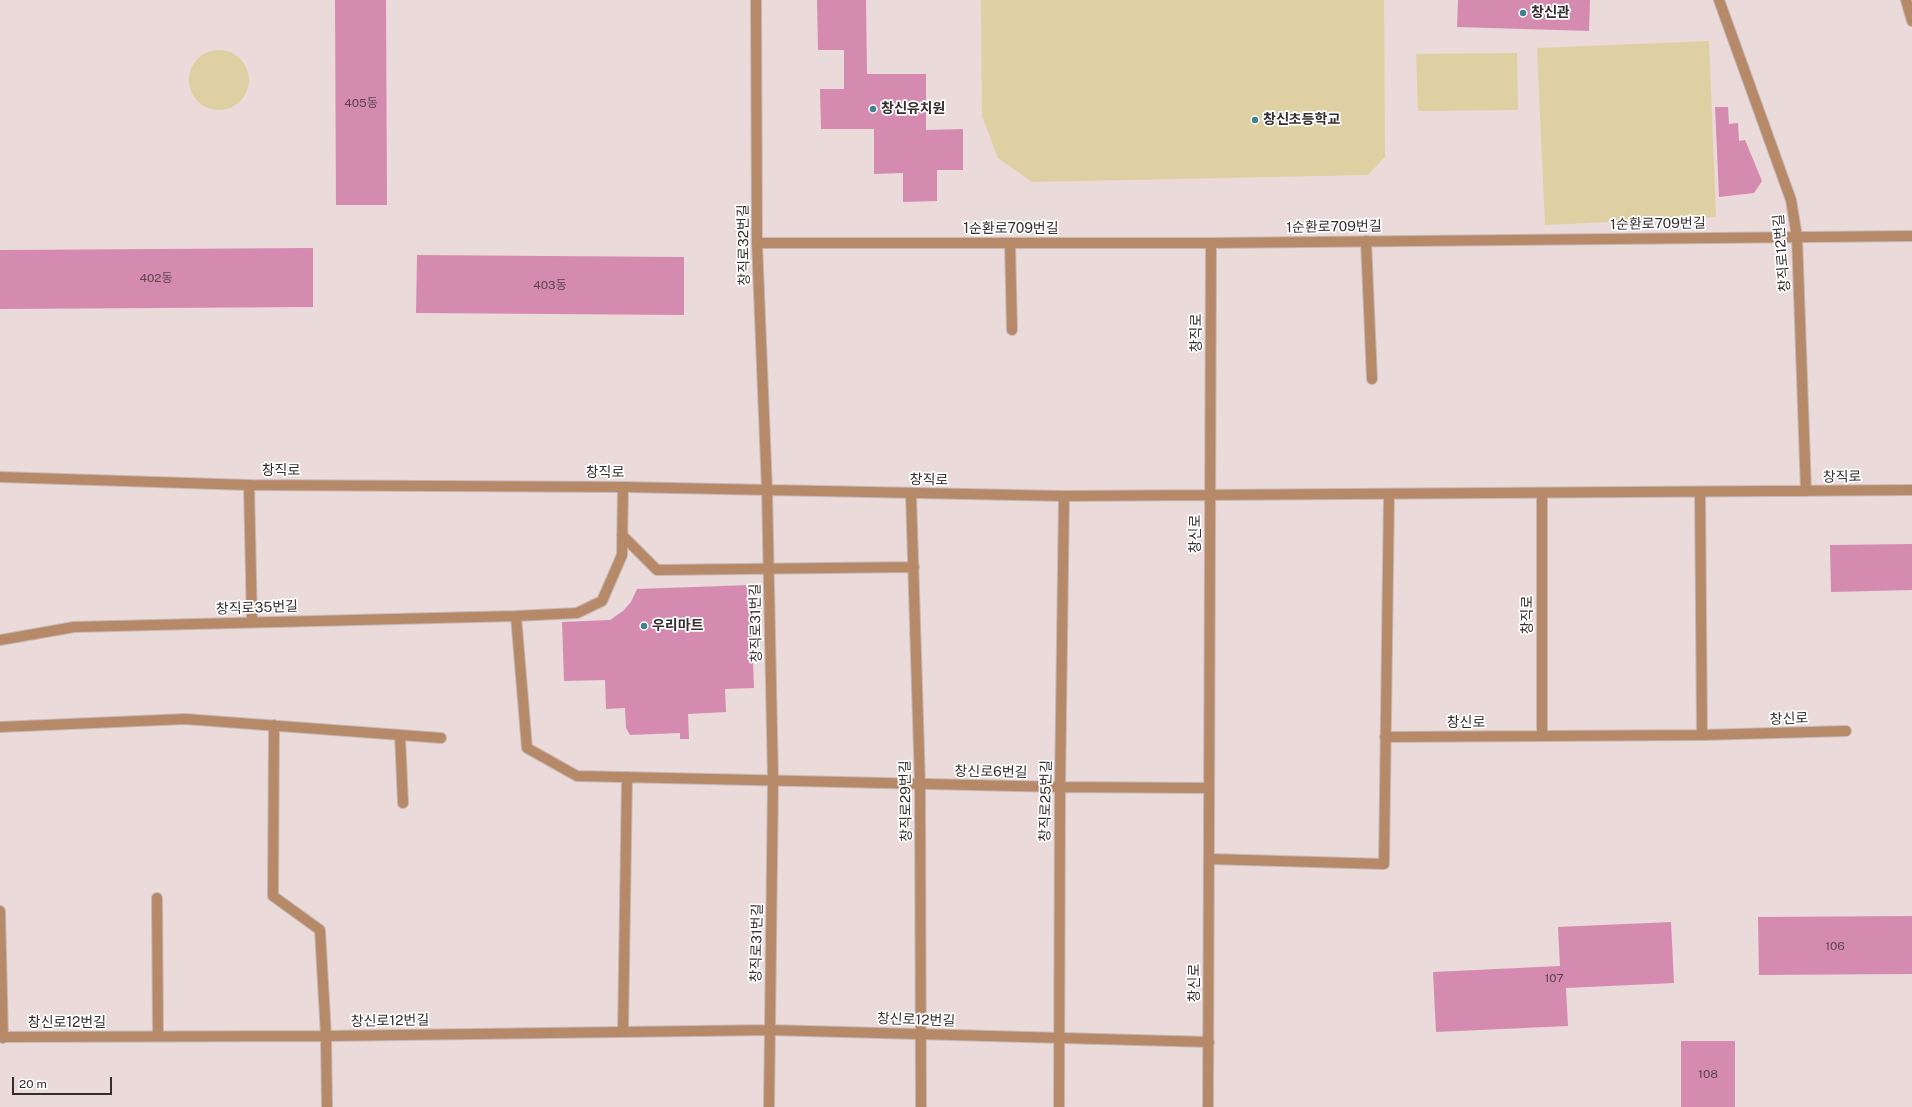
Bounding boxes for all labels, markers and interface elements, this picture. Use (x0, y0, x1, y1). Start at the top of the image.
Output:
place label: 창신관 (1531, 5, 1570, 21)
marker: 창신관 (1518, 8, 1528, 18)
house number: 405동 (344, 96, 378, 110)
place label: 창신유치원 (881, 101, 945, 117)
marker: 창신유치원 (868, 104, 878, 114)
place label: 창신초등학교 (1263, 112, 1340, 128)
marker: 창신초등학교 (1250, 115, 1260, 125)
street label: 창직로32번길 (735, 204, 753, 286)
street label: 창직로12번길 (1770, 213, 1794, 293)
street label: 1순환로709번길 (1610, 215, 1706, 233)
street label: 1순환로709번길 (1286, 218, 1382, 236)
street label: 1순환로709번길 (963, 221, 1059, 237)
house number: 402동 (139, 271, 173, 285)
house number: 403동 (533, 278, 567, 292)
street label: 창직로 (1189, 314, 1205, 352)
street label: 창직로 (262, 463, 300, 479)
street label: 창직로 (586, 465, 624, 481)
street label: 창직로 (1823, 468, 1861, 486)
street label: 창직로 (910, 471, 948, 489)
street label: 창신로 (1188, 515, 1204, 553)
street label: 창직로31번길 (747, 583, 765, 663)
street label: 창직로 (1520, 596, 1536, 634)
street label: 창직로35번길 (216, 598, 298, 618)
place label: 우리마트 (652, 618, 704, 634)
marker: 우리마트 (639, 621, 649, 631)
street label: 창신로 (1769, 710, 1809, 728)
street label: 창신로 (1447, 715, 1485, 731)
street label: 창직로29번길 (897, 760, 915, 842)
street label: 창직로25번길 (1037, 760, 1055, 842)
street label: 창신로6번길 (954, 763, 1028, 781)
street label: 창직로31번길 (748, 903, 766, 983)
house number: 106 (1825, 939, 1845, 953)
street label: 창신로 (1187, 964, 1203, 1002)
house number: 107 (1544, 971, 1564, 985)
street label: 창신로12번길 (877, 1010, 955, 1030)
street label: 창신로12번길 (351, 1012, 429, 1030)
street label: 창신로12번길 (28, 1015, 106, 1031)
house number: 108 (1698, 1067, 1718, 1081)
scale bar (14, 1069, 114, 1095)
text: 20 m (19, 1077, 47, 1091)

